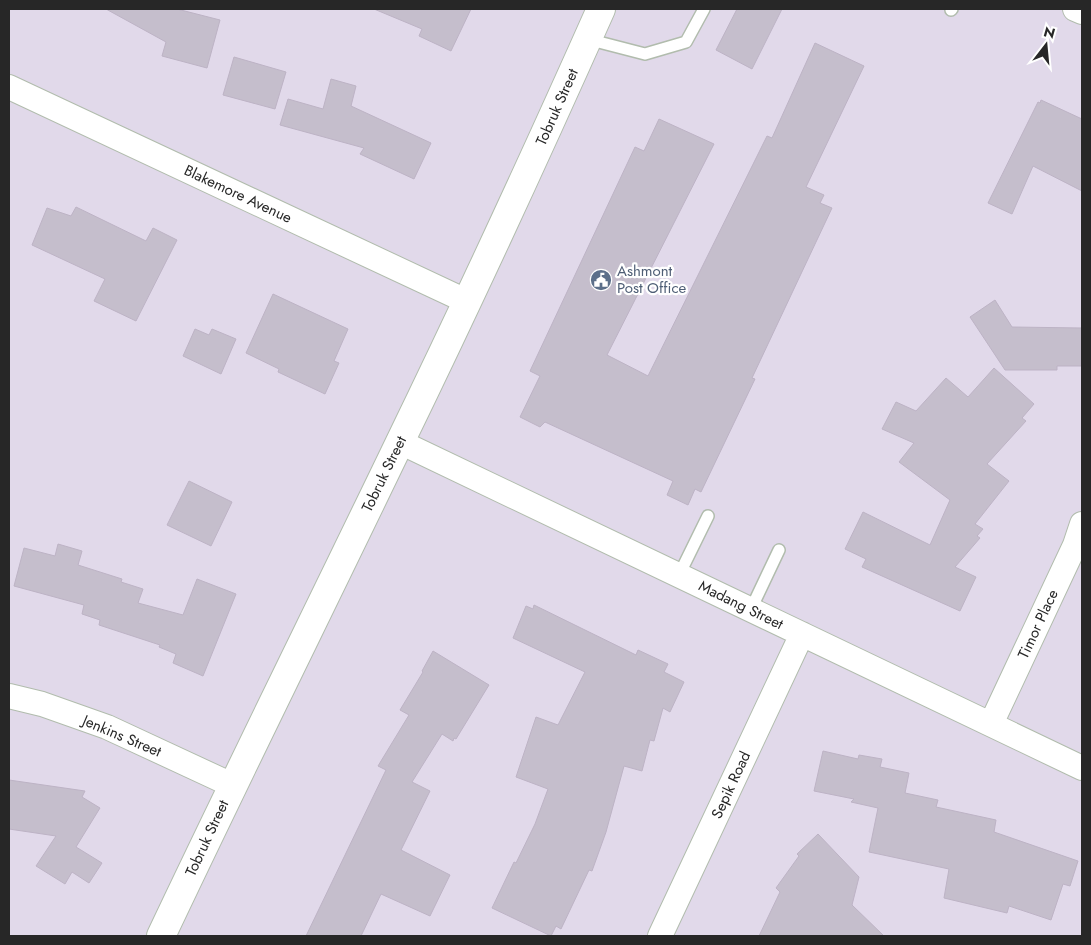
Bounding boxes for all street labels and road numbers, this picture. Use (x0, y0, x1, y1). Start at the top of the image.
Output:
street label: Tobruk Street (530, 65, 584, 149)
street label: Blakemore Avenue (180, 159, 296, 229)
street label: Tobruk Street (356, 432, 412, 516)
street label: Madang Street (695, 575, 787, 635)
street label: Timor Place (1012, 585, 1064, 662)
street label: Jenkins Street (77, 709, 165, 763)
street label: Sepik Road (706, 748, 756, 822)
street label: Tobruk Street (180, 796, 234, 880)

